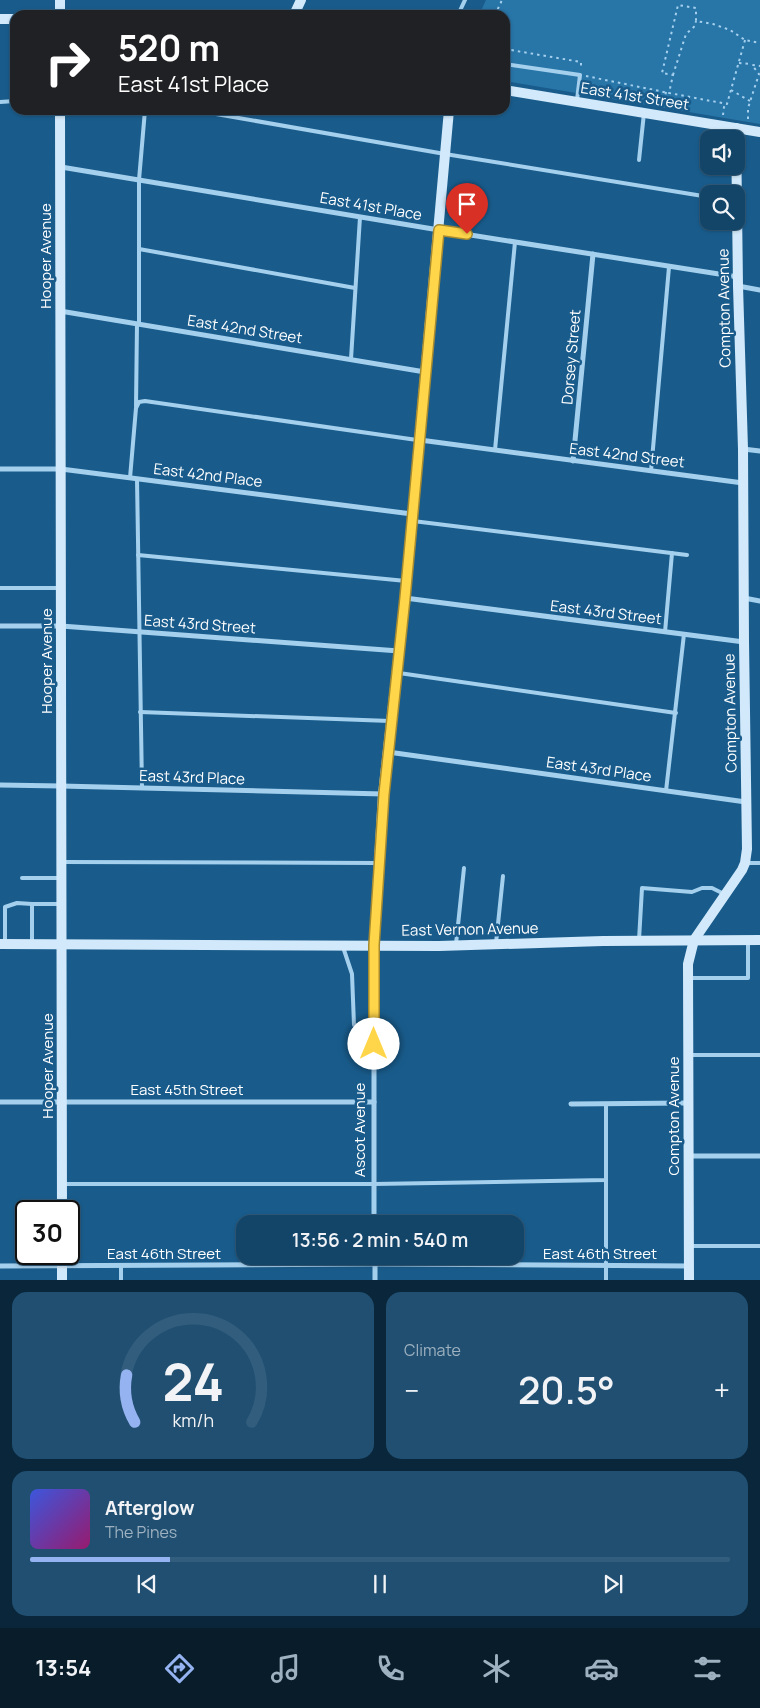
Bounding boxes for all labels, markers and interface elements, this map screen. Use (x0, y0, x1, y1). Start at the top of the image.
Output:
text: 520 m (118, 24, 220, 72)
icon: right (35, 30, 100, 95)
text: East 41st Place (118, 69, 269, 99)
street label: East 41st Street (579, 77, 691, 115)
map controls (700, 130, 745, 230)
button: sound (700, 130, 745, 175)
pin (446, 183, 488, 234)
button: search (700, 185, 745, 230)
street label: East 41st Place (318, 187, 424, 225)
icon: arrive (453, 190, 481, 218)
street label: Hooper Avenue (35, 203, 56, 309)
street label: Compton Avenue (712, 248, 736, 368)
street label: Dorsey Street (556, 309, 586, 405)
street label: East 42nd Street (186, 310, 304, 348)
street label: East 42nd Street (568, 438, 686, 472)
street label: East 42nd Place (152, 458, 264, 492)
street label: East 43rd Street (549, 595, 663, 629)
street label: Hooper Avenue (36, 608, 57, 714)
street label: East 43rd Street (143, 610, 257, 638)
street label: Compton Avenue (718, 653, 742, 773)
street label: East 43rd Place (545, 751, 653, 787)
street label: East 43rd Place (139, 765, 245, 789)
street label: East Vernon Avenue (401, 917, 539, 941)
street label: Hooper Avenue (37, 1013, 58, 1119)
position arrow (347, 1017, 399, 1069)
street label: Compton Avenue (663, 1056, 684, 1176)
street label: East 45th Street (130, 1079, 244, 1100)
street label: Ascot Avenue (349, 1082, 370, 1177)
speed limit sign: 30 (15, 1200, 80, 1265)
text: 13:56 · 2 min · 540 m (292, 1227, 468, 1253)
street label: East 46th Street (107, 1243, 221, 1264)
street label: East 46th Street (543, 1243, 657, 1264)
text: Climate (404, 1339, 461, 1361)
text: 24 (162, 1346, 224, 1417)
text: 20.5° (518, 1363, 615, 1415)
text: − (404, 1371, 419, 1409)
text: + (714, 1371, 730, 1409)
text: km/h (172, 1408, 214, 1432)
text: Afterglow (105, 1495, 194, 1521)
text: The Pines (105, 1521, 177, 1543)
icon: previous (133, 1570, 161, 1598)
icon: pause (366, 1570, 394, 1598)
icon: next (599, 1570, 627, 1598)
icon: directions (162, 1651, 197, 1686)
icon: music (268, 1651, 303, 1686)
icon: phone (373, 1651, 408, 1686)
icon: climate (479, 1651, 514, 1686)
icon: car (584, 1651, 619, 1686)
icon: filters (690, 1651, 725, 1686)
text: 13:54 (35, 1653, 92, 1683)

